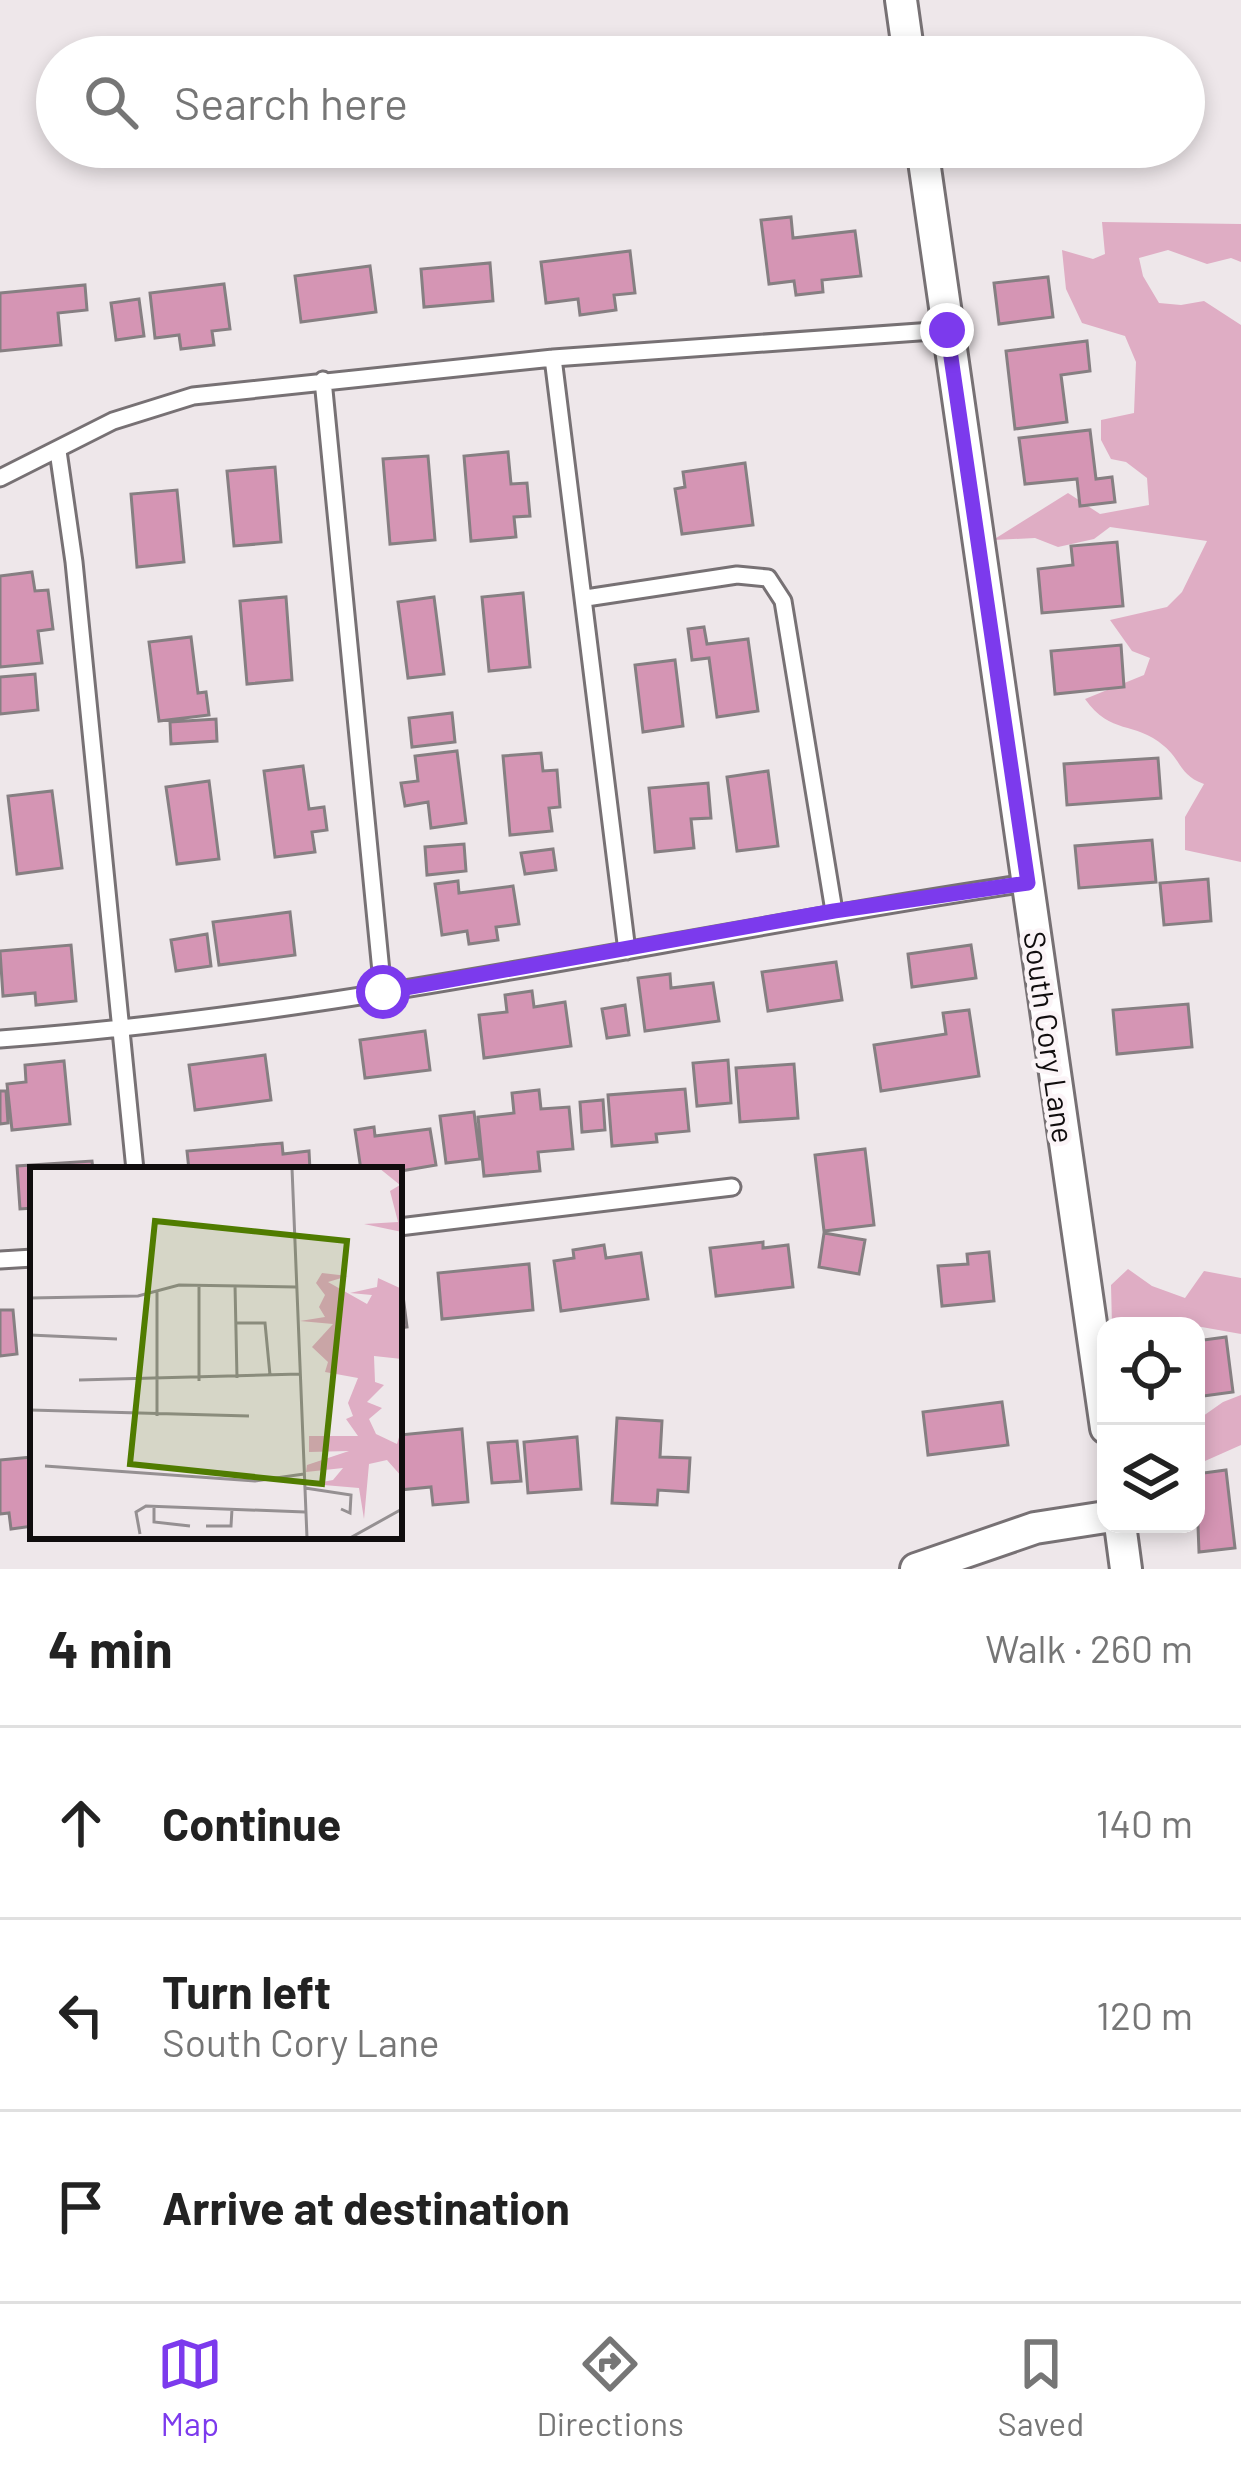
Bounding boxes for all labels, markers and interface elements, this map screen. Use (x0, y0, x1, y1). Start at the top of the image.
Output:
search box (36, 36, 1205, 168)
icon: search (78, 69, 144, 135)
text: Search here (174, 75, 408, 129)
route end (920, 303, 974, 357)
street label: South Cory Lane (1017, 929, 1083, 1145)
route start (356, 965, 410, 1019)
inset map (30, 1167, 402, 1539)
map controls (1097, 1317, 1205, 1533)
button: locate (1097, 1317, 1205, 1425)
button: layers (1097, 1425, 1205, 1533)
text: 4 min (48, 1617, 173, 1678)
text: Walk · 260 m (985, 1624, 1193, 1671)
icon: ahead (48, 1790, 114, 1856)
text: Continue (162, 1796, 341, 1850)
text: 140 m (1096, 1799, 1193, 1846)
text: Turn left (162, 1964, 331, 2018)
icon: left (48, 1982, 114, 2048)
text: 120 m (1096, 1991, 1193, 2038)
text: South Cory Lane (162, 2018, 440, 2065)
icon: arrive (48, 2174, 114, 2240)
text: Arrive at destination (162, 2180, 570, 2234)
tab: Map (157, 2331, 223, 2443)
tab: Directions (536, 2331, 684, 2443)
tab: Saved (998, 2331, 1084, 2443)

